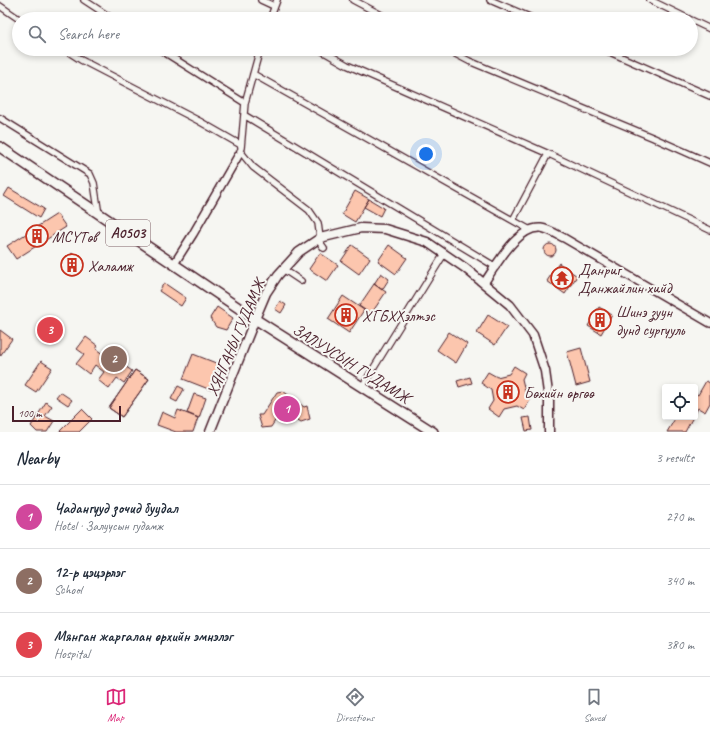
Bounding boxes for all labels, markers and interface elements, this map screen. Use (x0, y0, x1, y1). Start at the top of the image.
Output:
search box (12, 12, 698, 56)
icon: search (26, 23, 48, 45)
text: Search here (58, 25, 119, 44)
your location (416, 144, 436, 164)
road number: A0503 (106, 220, 150, 246)
building icon: МСҮТөв (24, 223, 50, 249)
place label: МСҮТөв (52, 227, 101, 247)
building icon: Халамж (59, 252, 85, 278)
place label: Халамж (88, 256, 135, 276)
place label: Данриг Данжайлин хийд (578, 260, 673, 298)
temple icon: Данриг Данжайлин хийд (549, 265, 575, 291)
street label: ХЯНГАНЫ ГУДАМЖ (202, 273, 271, 399)
building icon: ХГБХХэлтэс (333, 302, 359, 328)
place label: Шинэ зуун дунд сургууль (616, 302, 686, 340)
place label: ХГБХХэлтэс (362, 306, 436, 326)
building icon: Шинэ зуун дунд сургууль (587, 307, 613, 333)
pin: 3 (37, 315, 63, 345)
street label: ЗАЛУУСЫН ГУДАМЖ (289, 320, 417, 410)
pin: 2 (101, 344, 127, 374)
building icon: Бөхийн өргөө (495, 379, 521, 405)
place label: Бөхийн өргөө (524, 383, 595, 403)
map controls (662, 384, 698, 420)
button: locate (662, 384, 698, 420)
pin: 1 (274, 394, 300, 424)
scale bar (12, 404, 121, 423)
text: 100 m (18, 406, 42, 420)
text: Nearby (16, 448, 59, 469)
text: 3 results (656, 450, 694, 466)
text: Чадангууд зочид буудал (54, 499, 178, 518)
text: 1 (26, 509, 32, 525)
text: 270 m (666, 509, 694, 525)
text: Hotel · Залуусын гудамж (54, 518, 163, 534)
text: 12-р цэцэрлэг (54, 563, 124, 582)
text: 2 (26, 573, 32, 589)
text: 340 m (666, 573, 694, 589)
text: School (54, 582, 82, 598)
text: Мянган жаргалан өрхийн эмнэлэг (54, 627, 233, 646)
text: 3 (26, 637, 32, 653)
text: 380 m (666, 637, 694, 653)
text: Hospital (54, 646, 90, 662)
tab: Map (105, 686, 127, 724)
tab: Directions (336, 686, 374, 724)
tab: Saved (583, 686, 605, 724)

